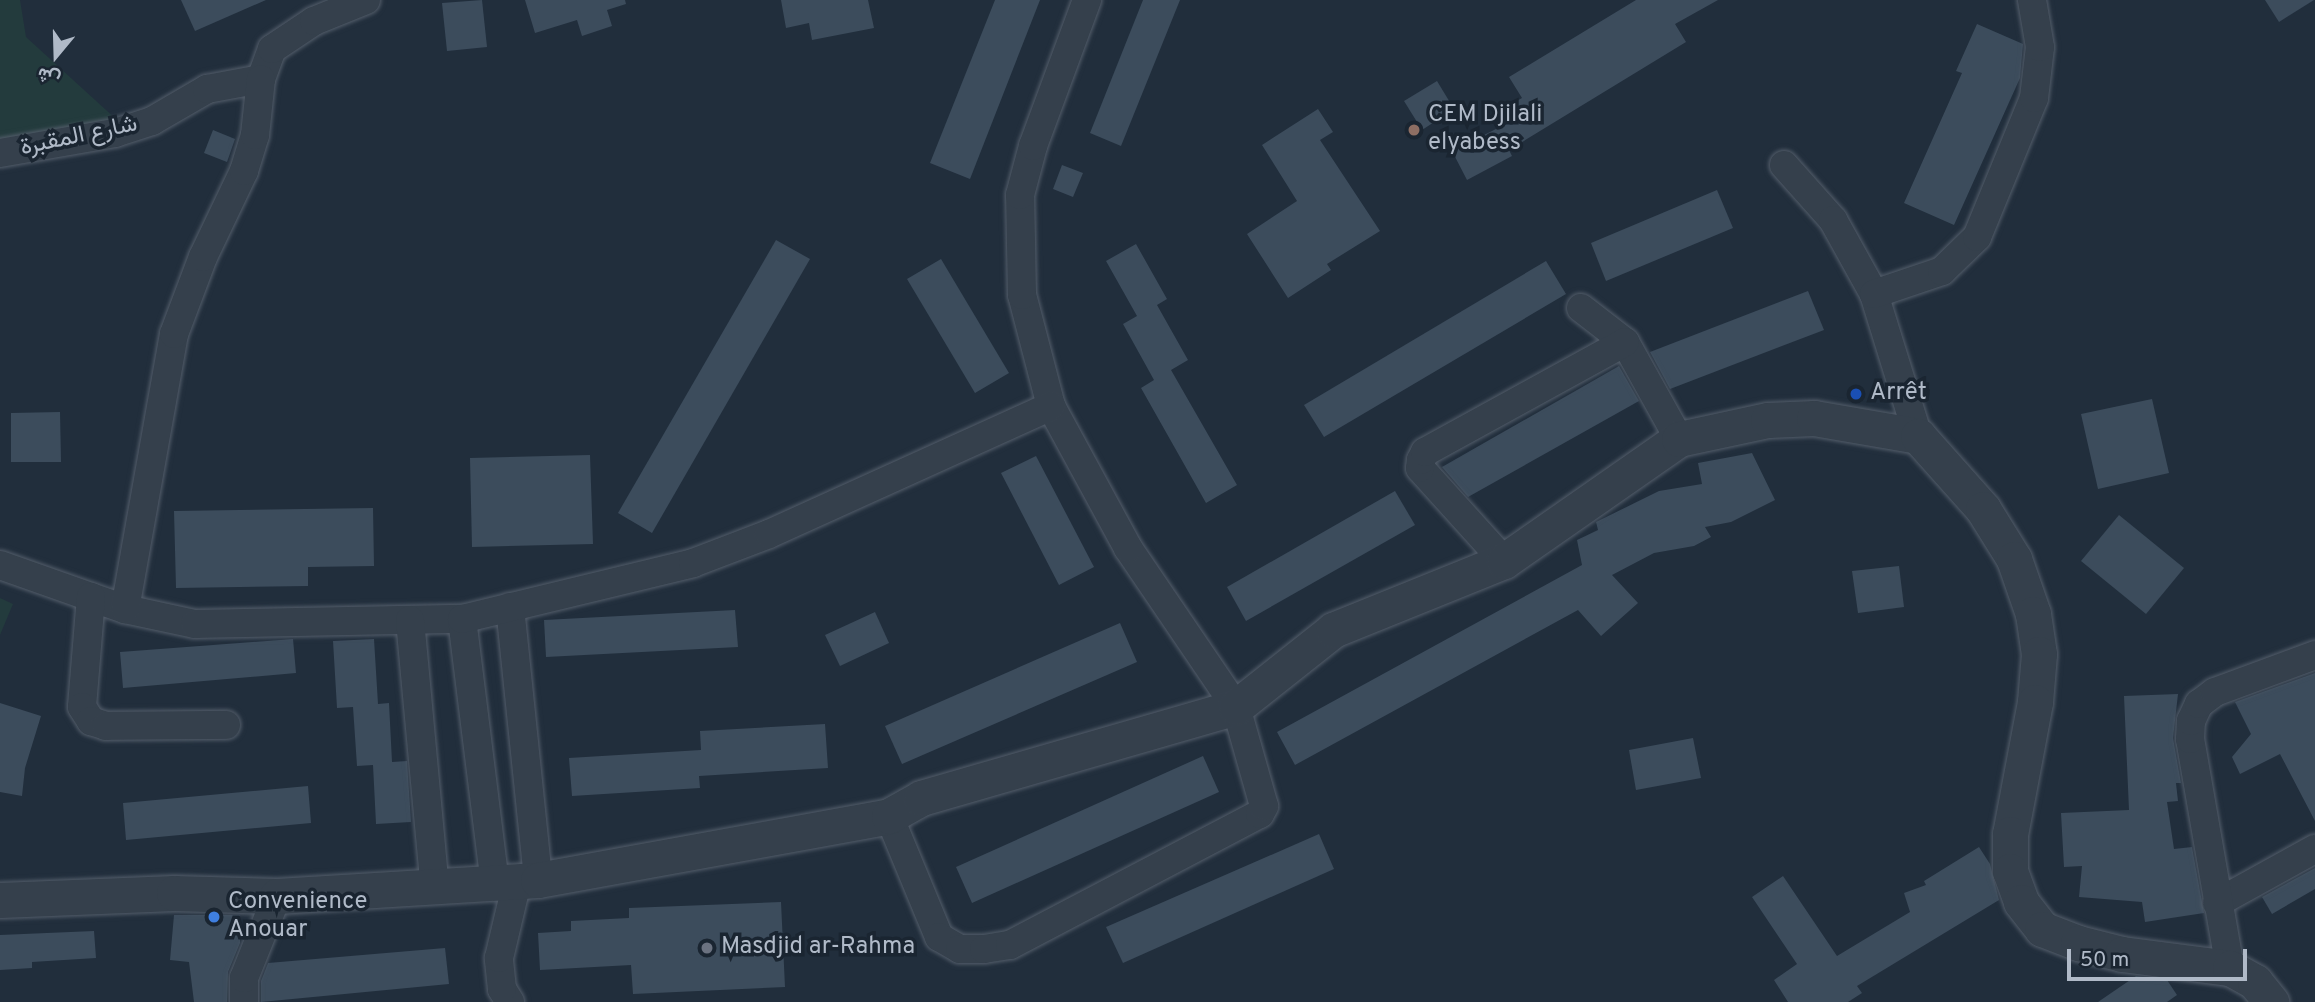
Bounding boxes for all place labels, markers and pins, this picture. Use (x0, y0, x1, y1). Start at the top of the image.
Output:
place label: CEM Djilali elyabess (1428, 102, 1542, 158)
marker: CEM Djilali elyabess (1406, 122, 1422, 138)
place label: Arrêt (1870, 380, 1927, 408)
marker: Arrêt (1848, 386, 1864, 402)
place label: Convenience Anouar (228, 889, 367, 945)
marker: Convenience Anouar (206, 909, 222, 925)
place label: Masdjid ar-Rahma (721, 934, 915, 962)
marker: Masdjid ar-Rahma (699, 940, 715, 956)

